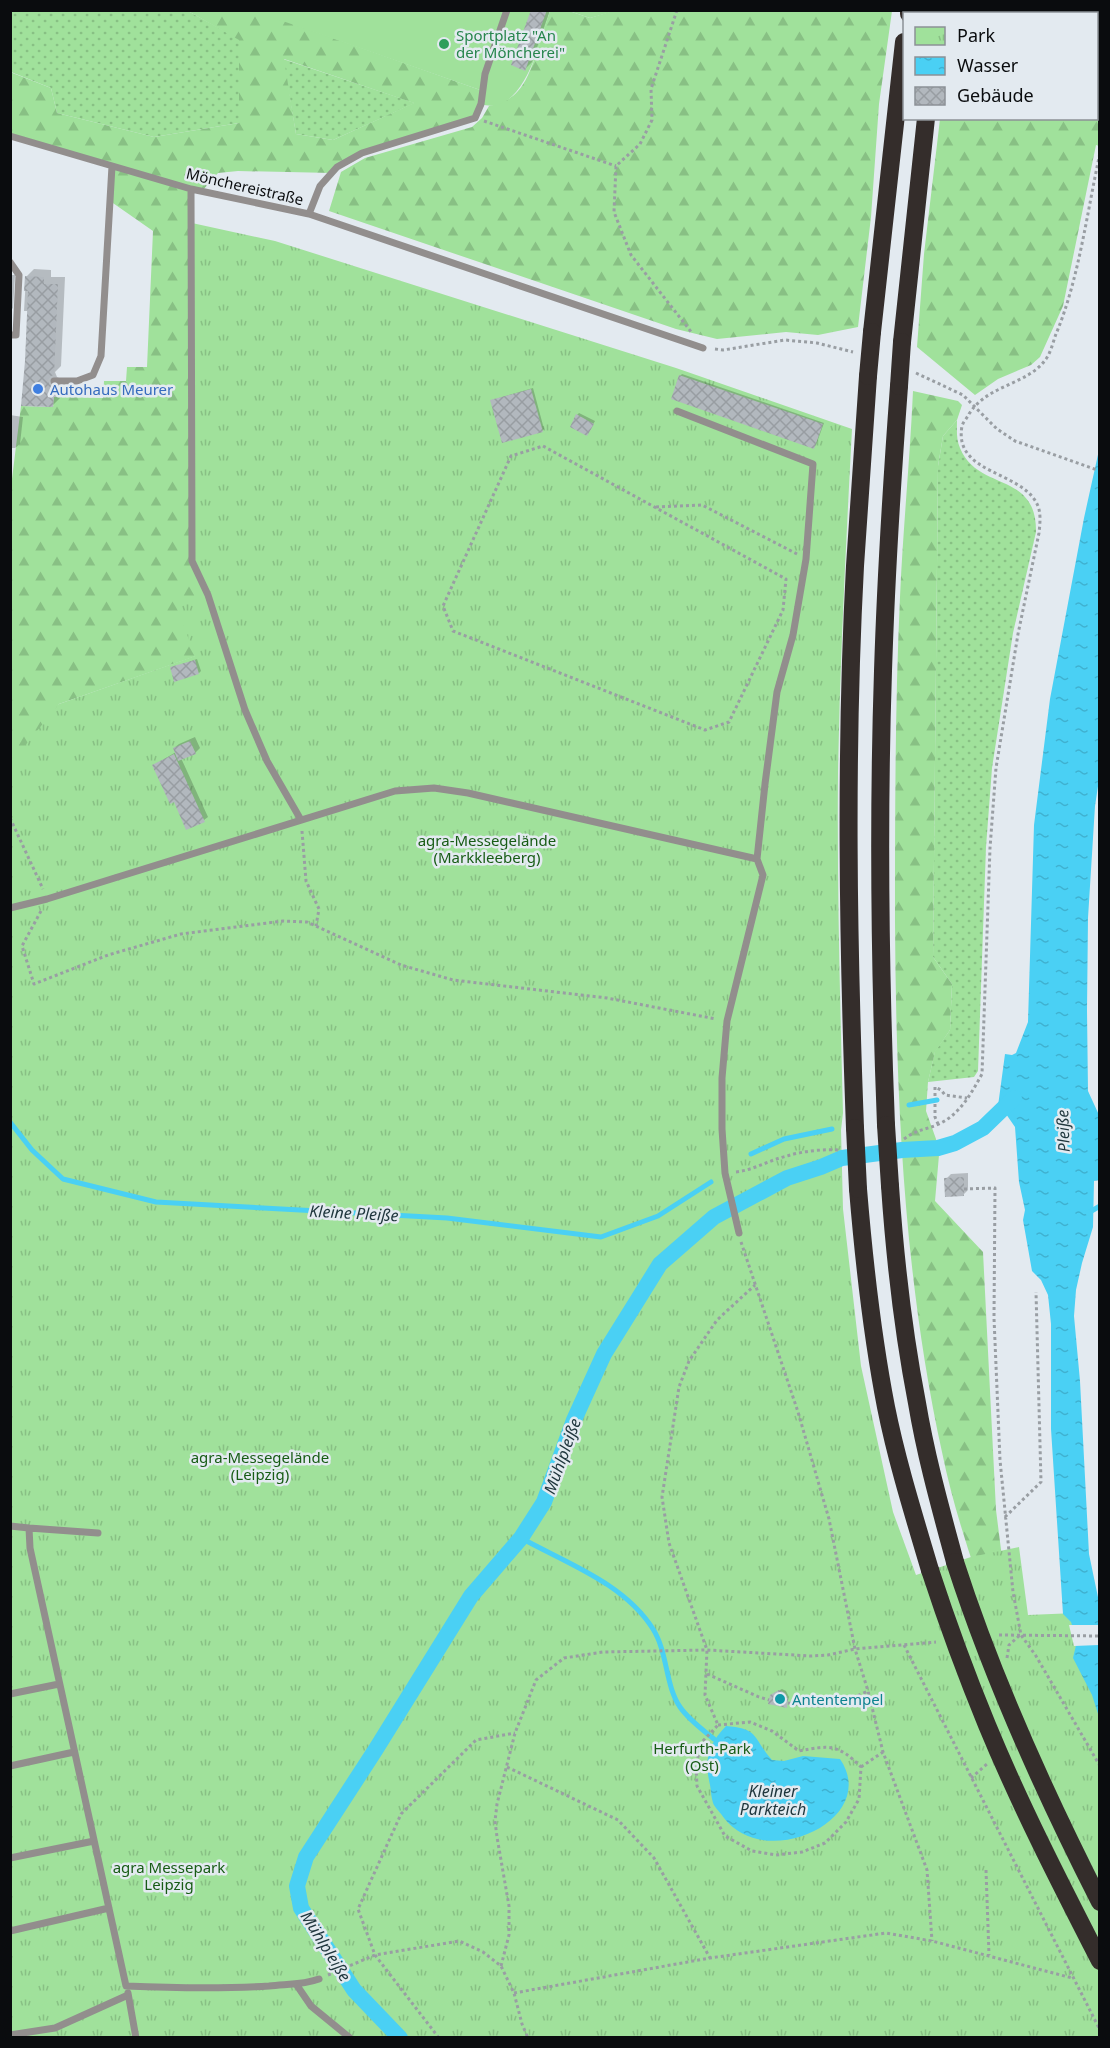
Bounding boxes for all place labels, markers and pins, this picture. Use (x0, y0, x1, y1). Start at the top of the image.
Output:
place label: Sportplatz "An der Möncherei" (456, 25, 565, 62)
marker: Sportplatz "An der Möncherei" (437, 37, 451, 51)
place label: Autohaus Meurer (50, 379, 173, 399)
marker: Autohaus Meurer (31, 382, 45, 396)
place label: Antentempel (792, 1689, 883, 1709)
marker: Antentempel (773, 1692, 787, 1706)

